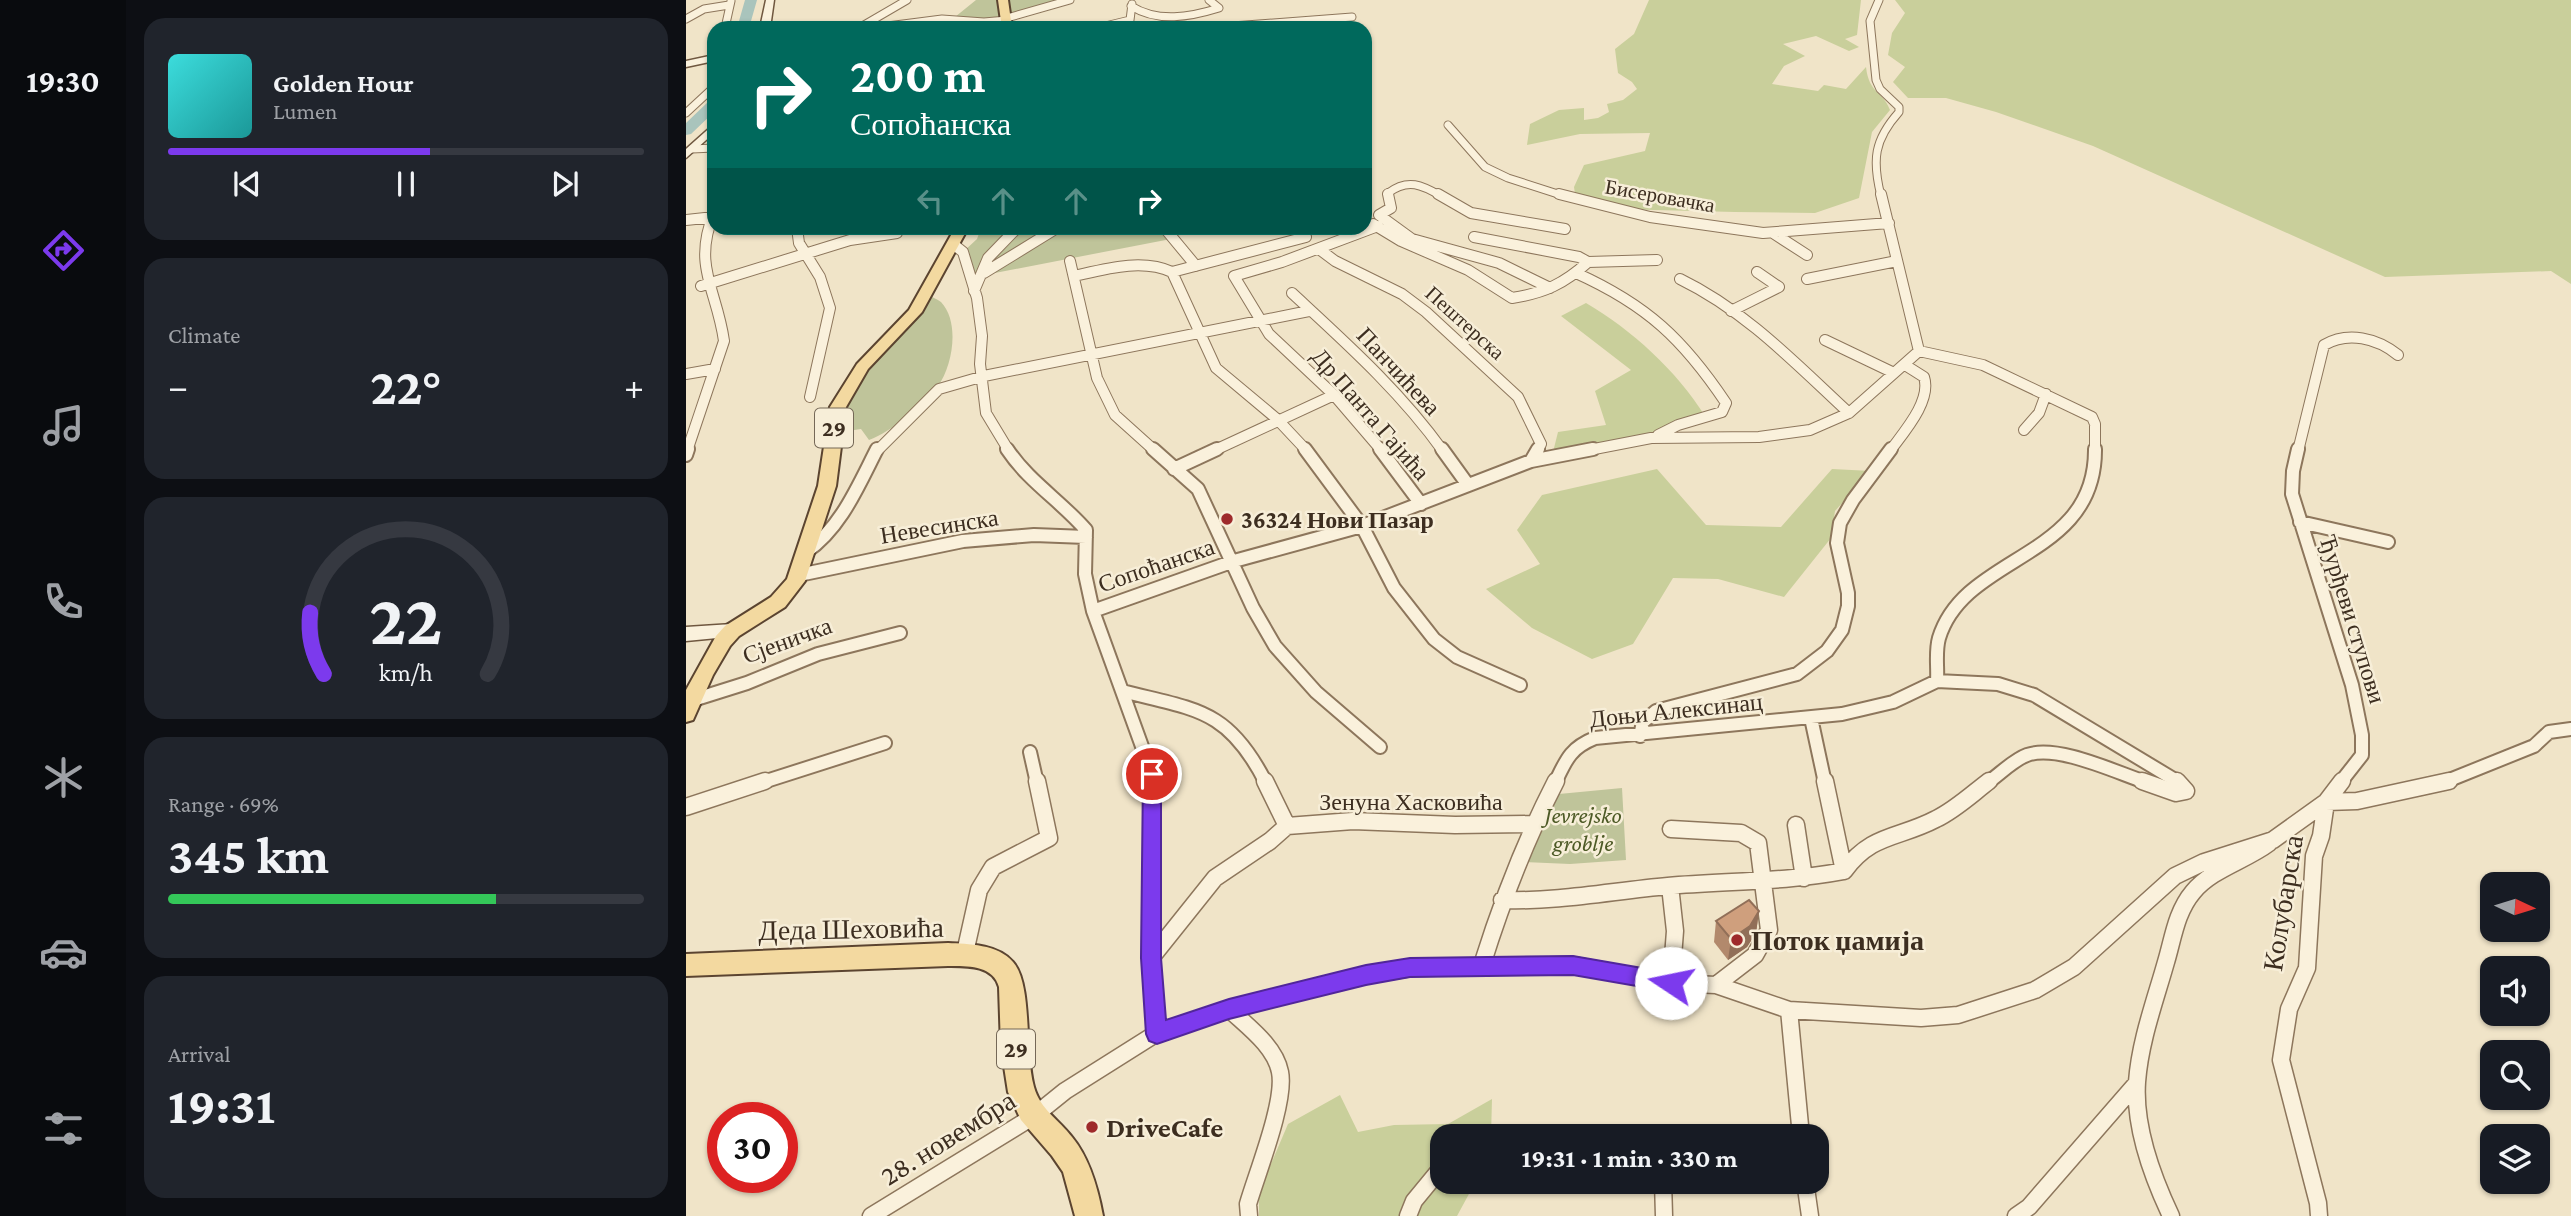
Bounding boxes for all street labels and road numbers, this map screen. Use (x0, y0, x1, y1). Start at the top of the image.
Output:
street label: Бисеровачка (1603, 175, 1717, 218)
street label: Пештерска (1420, 281, 1510, 365)
street label: Панчићева (1352, 322, 1447, 421)
street label: Др Панта Гајића (1306, 343, 1436, 486)
road number: 29 (815, 408, 853, 448)
street label: Невесинска (878, 503, 1000, 549)
street label: Ђурђеви ступови (2315, 531, 2392, 707)
street label: Сопоћанска (1094, 532, 1218, 597)
street label: Сјеничка (739, 611, 836, 669)
street label: Доњи Алексинац (1588, 687, 1764, 733)
street label: Зенуна Хасковића (1319, 788, 1503, 815)
street label: Колубарска (2257, 832, 2309, 973)
street label: Деда Шеховића (758, 912, 944, 946)
road number: 29 (997, 1030, 1035, 1068)
street label: 28. новембра (875, 1084, 1021, 1192)

